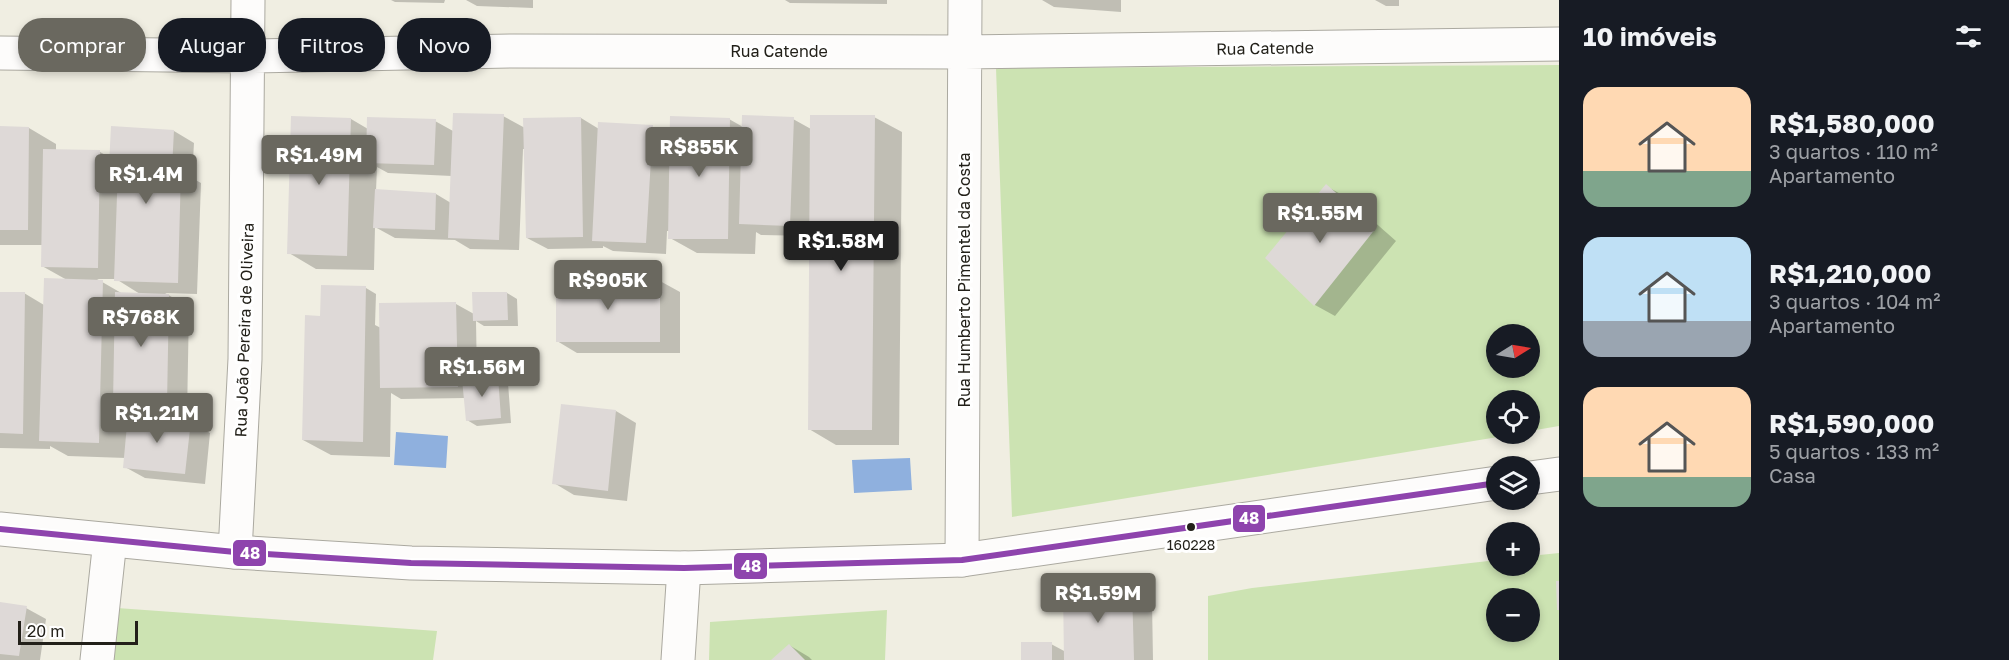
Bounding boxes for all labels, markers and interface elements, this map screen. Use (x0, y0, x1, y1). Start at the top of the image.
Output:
chip: Comprar (18, 18, 146, 72)
chip: Alugar (158, 18, 266, 72)
chip: Filtros (278, 18, 385, 72)
chip: Novo (397, 18, 491, 72)
icon: filters (1952, 20, 1985, 53)
text: 10 imóveis (1583, 21, 1717, 52)
street label: Rua Catende (1216, 37, 1314, 59)
street label: Rua Catende (730, 41, 828, 61)
text: R$1,580,000 (1769, 108, 1935, 139)
icon: home (1631, 111, 1703, 183)
pin: R$855K (650, 127, 748, 178)
text: R$855K (660, 134, 739, 158)
pin: R$1.49M (264, 135, 374, 186)
text: 3 quartos · 110 m² (1769, 139, 1938, 163)
text: R$1.49M (276, 142, 363, 166)
street label: Rua Humberto Pimentel da Costa (954, 153, 974, 407)
pin: R$1.4M (97, 154, 195, 205)
text: R$1.4M (109, 161, 183, 185)
text: Apartamento (1769, 163, 1895, 187)
pin: R$1.55M (1265, 193, 1375, 244)
text: R$1.55M (1277, 200, 1363, 224)
pin: R$1.58M (786, 221, 896, 272)
street label: Rua João Pereira de Oliveira (230, 222, 258, 438)
text: R$1.58M (798, 228, 884, 252)
text: R$1,210,000 (1769, 258, 1931, 289)
pin: R$905K (559, 260, 657, 311)
icon: home (1631, 261, 1703, 333)
text: R$905K (568, 267, 648, 291)
text: 3 quartos · 104 m² (1769, 289, 1940, 313)
pin: R$768K (92, 297, 190, 348)
text: R$768K (102, 304, 180, 328)
text: Apartamento (1769, 313, 1895, 337)
north arrow (1486, 324, 1540, 378)
map controls (1486, 324, 1540, 642)
pin: R$1.56M (427, 347, 537, 398)
text: R$1.56M (439, 354, 525, 378)
button: locate (1486, 390, 1540, 444)
pin: R$1.21M (102, 393, 212, 444)
text: R$1.21M (115, 400, 199, 424)
text: R$1,590,000 (1769, 408, 1935, 439)
icon: home (1631, 411, 1703, 483)
text: 5 quartos · 133 m² (1769, 439, 1939, 463)
button: layers (1486, 456, 1540, 510)
text: Casa (1769, 463, 1816, 487)
line badge: 48 (1232, 504, 1266, 533)
text: 48 (1239, 508, 1259, 528)
marker: 160228 (1185, 521, 1197, 533)
button: + (1486, 522, 1540, 576)
place label: 160228 (1167, 536, 1215, 553)
line badge: 48 (232, 539, 267, 567)
text: 48 (240, 543, 260, 563)
line badge: 48 (733, 552, 768, 580)
text: 48 (741, 556, 761, 576)
pin: R$1.59M (1043, 573, 1153, 624)
text: R$1.59M (1055, 580, 1141, 604)
button: − (1486, 588, 1540, 642)
scale bar (18, 618, 138, 646)
text: 20 m (27, 621, 64, 641)

